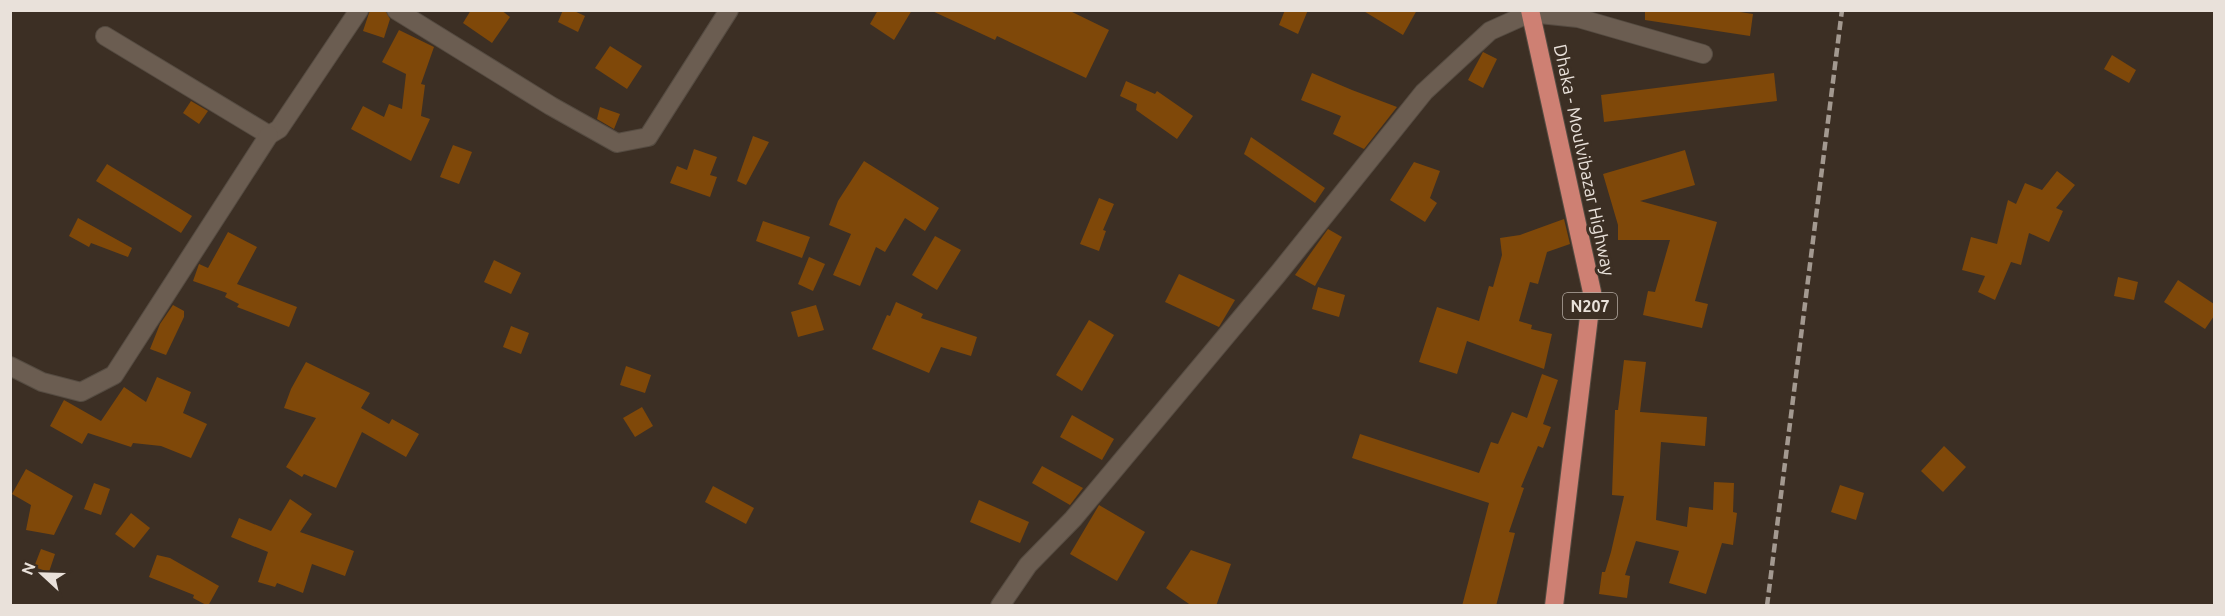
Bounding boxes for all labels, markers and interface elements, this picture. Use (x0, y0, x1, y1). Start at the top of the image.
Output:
street label: Dhaka - Moulvibazar Highway (1551, 42, 1619, 278)
road number: N207 (1563, 293, 1617, 319)
north arrow (12, 544, 72, 604)
text: N (18, 559, 39, 577)

